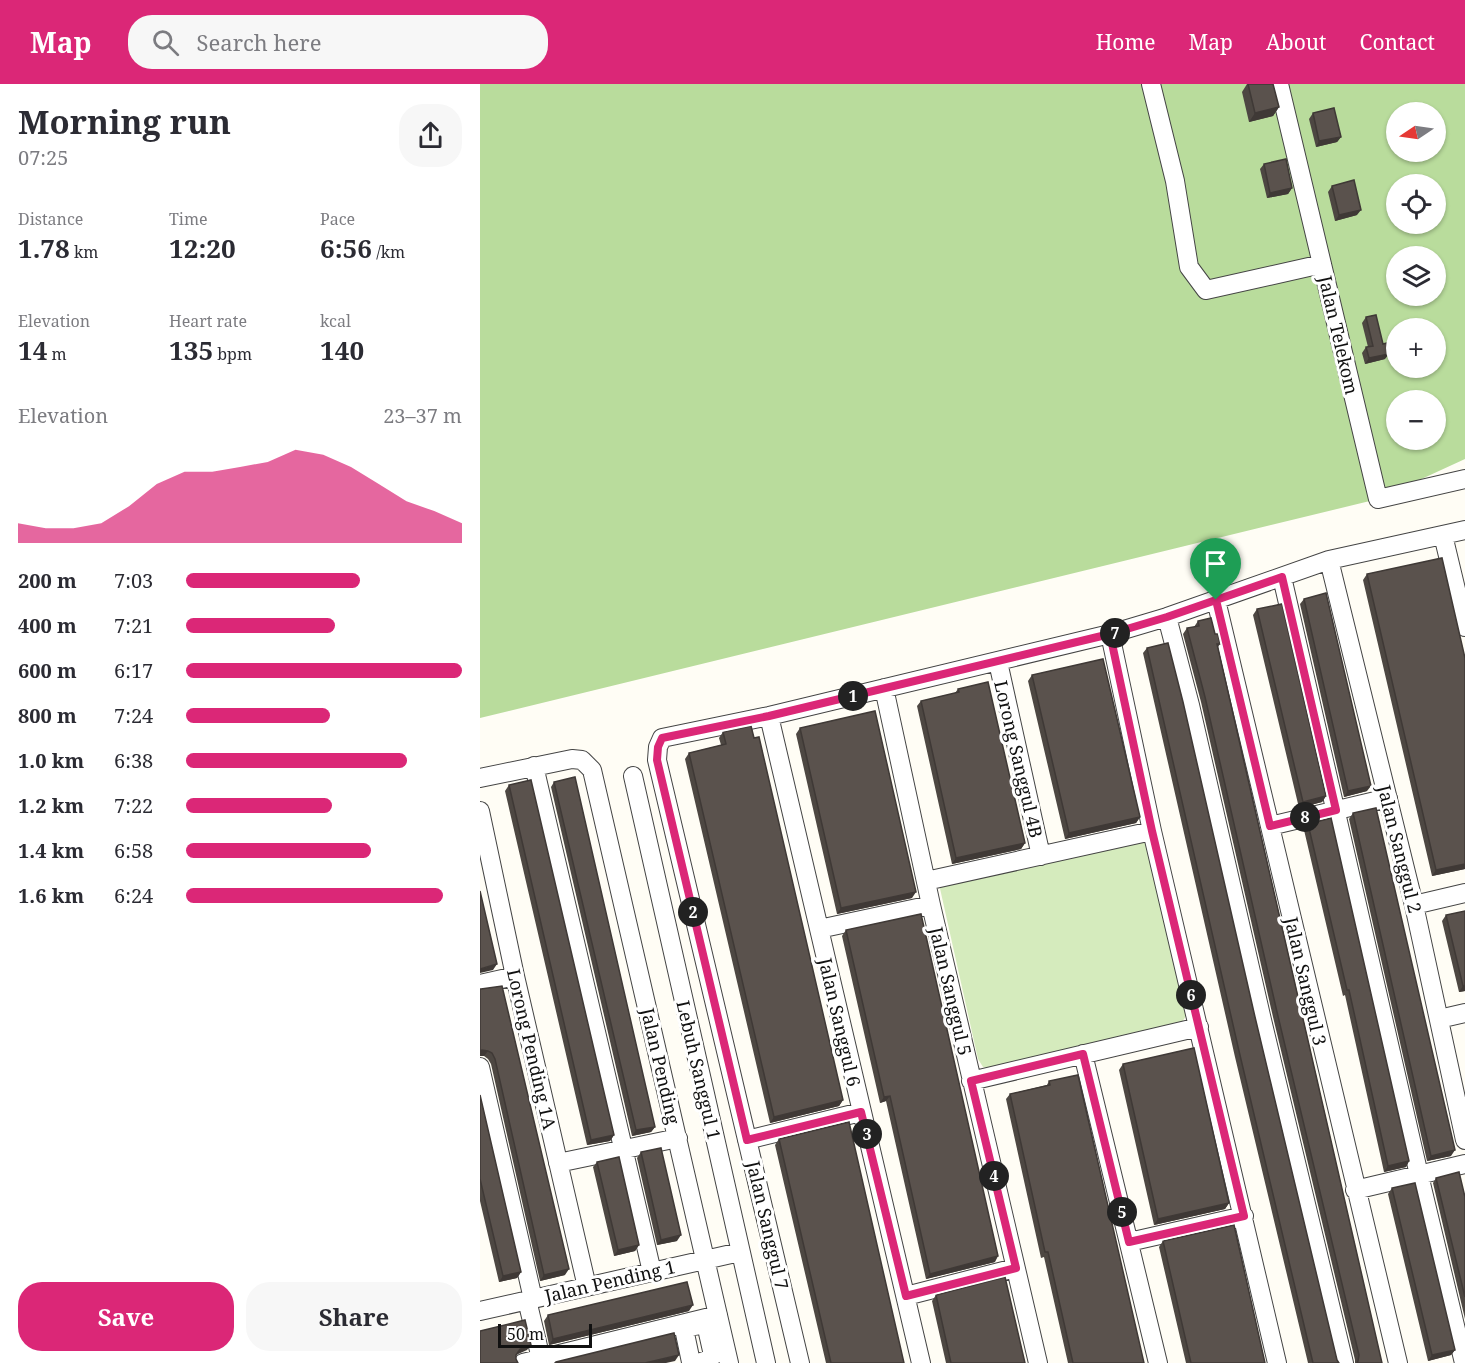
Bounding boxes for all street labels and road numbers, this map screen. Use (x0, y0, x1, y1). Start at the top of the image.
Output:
street label: Jalan Telekom (1313, 272, 1364, 397)
street label: Lorong Sanggul 4B (989, 678, 1049, 840)
street label: Jalan Sanggul 2 (1372, 781, 1428, 916)
street label: Jalan Sanggul 3 (1279, 913, 1332, 1048)
street label: Jalan Sanggul 5 (924, 923, 977, 1058)
street label: Jalan Sanggul 6 (813, 954, 866, 1089)
street label: Lorong Pending 1A (502, 966, 562, 1132)
street label: Lebuh Sanggul 1 (671, 998, 727, 1142)
street label: Jalan Pending (636, 1004, 686, 1127)
street label: Jalan Sanggul 7 (741, 1157, 794, 1292)
street label: Jalan Pending 1 (541, 1254, 678, 1308)

